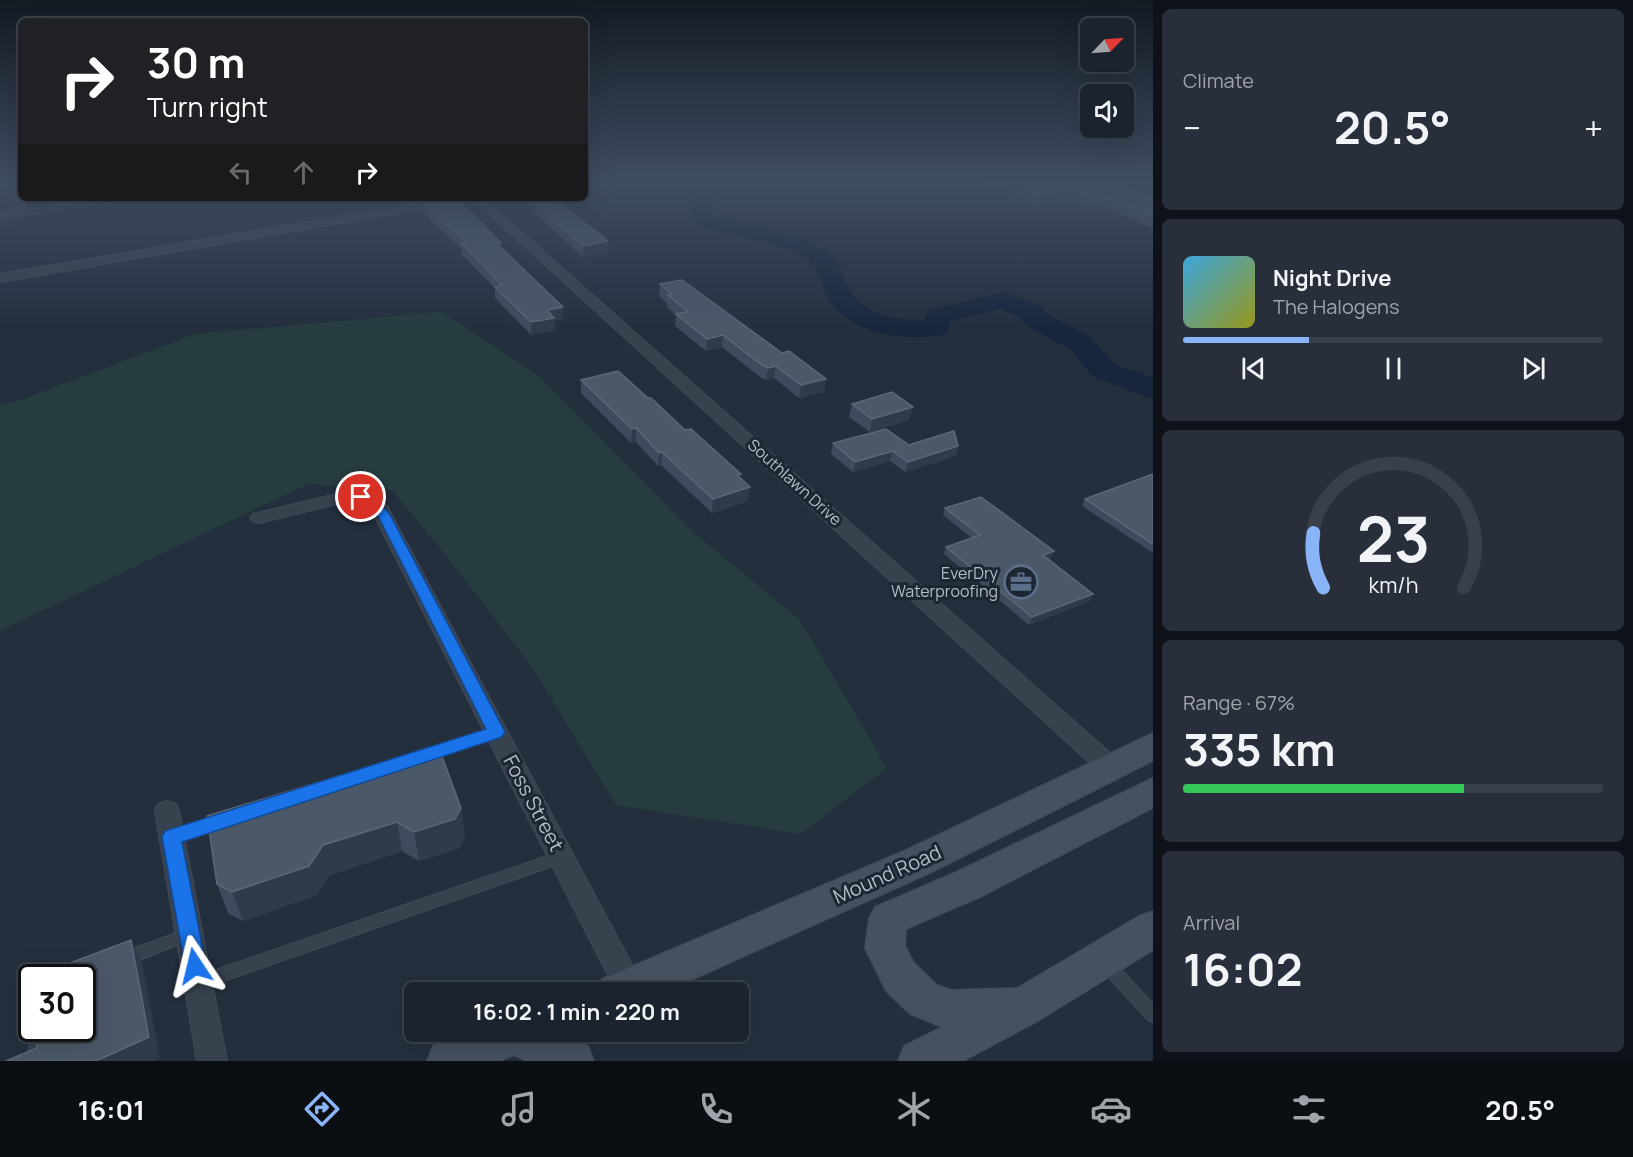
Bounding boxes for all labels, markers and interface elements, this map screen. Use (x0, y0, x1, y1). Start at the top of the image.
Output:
north arrow (1080, 18, 1134, 72)
map controls (1080, 18, 1134, 138)
text: 30 m (147, 33, 245, 91)
icon: right (48, 42, 126, 120)
text: Climate (1183, 67, 1254, 94)
button: sound (1080, 84, 1134, 138)
text: Turn right (147, 88, 268, 125)
text: 20.5° (1334, 96, 1451, 158)
text: − (1183, 105, 1201, 150)
text: + (1584, 105, 1603, 150)
icon: left (224, 156, 257, 189)
icon: ahead (287, 156, 320, 189)
icon: right (350, 156, 383, 189)
text: Night Drive (1273, 263, 1392, 293)
text: The Halogens (1273, 293, 1399, 320)
icon: previous (1237, 352, 1270, 385)
icon: pause (1377, 352, 1410, 385)
icon: next (1517, 352, 1550, 385)
street label: Southlawn Drive (743, 434, 847, 530)
pin (335, 471, 386, 522)
icon: arrive (344, 480, 377, 513)
text: 23 (1356, 495, 1430, 581)
place label: EverDry Waterproofing (891, 562, 999, 602)
office icon: EverDry Waterproofing (1003, 564, 1039, 600)
text: km/h (1368, 570, 1418, 599)
text: Range · 67% (1183, 689, 1295, 716)
text: 335 km (1183, 718, 1335, 780)
street label: Foss Street (497, 750, 571, 856)
street label: Mound Road (829, 838, 945, 910)
text: Arrival (1183, 909, 1240, 936)
position arrow (163, 934, 227, 998)
text: 16:02 (1183, 938, 1303, 1000)
speed limit sign: 30 (18, 964, 96, 1042)
text: 16:02 · 1 min · 220 m (473, 997, 680, 1027)
icon: directions (301, 1088, 343, 1130)
icon: music (498, 1088, 540, 1130)
icon: phone (695, 1088, 737, 1130)
icon: climate (893, 1088, 935, 1130)
icon: car (1090, 1088, 1132, 1130)
icon: filters (1288, 1088, 1330, 1130)
text: 16:01 (78, 1091, 145, 1128)
text: 20.5° (1485, 1091, 1555, 1128)

